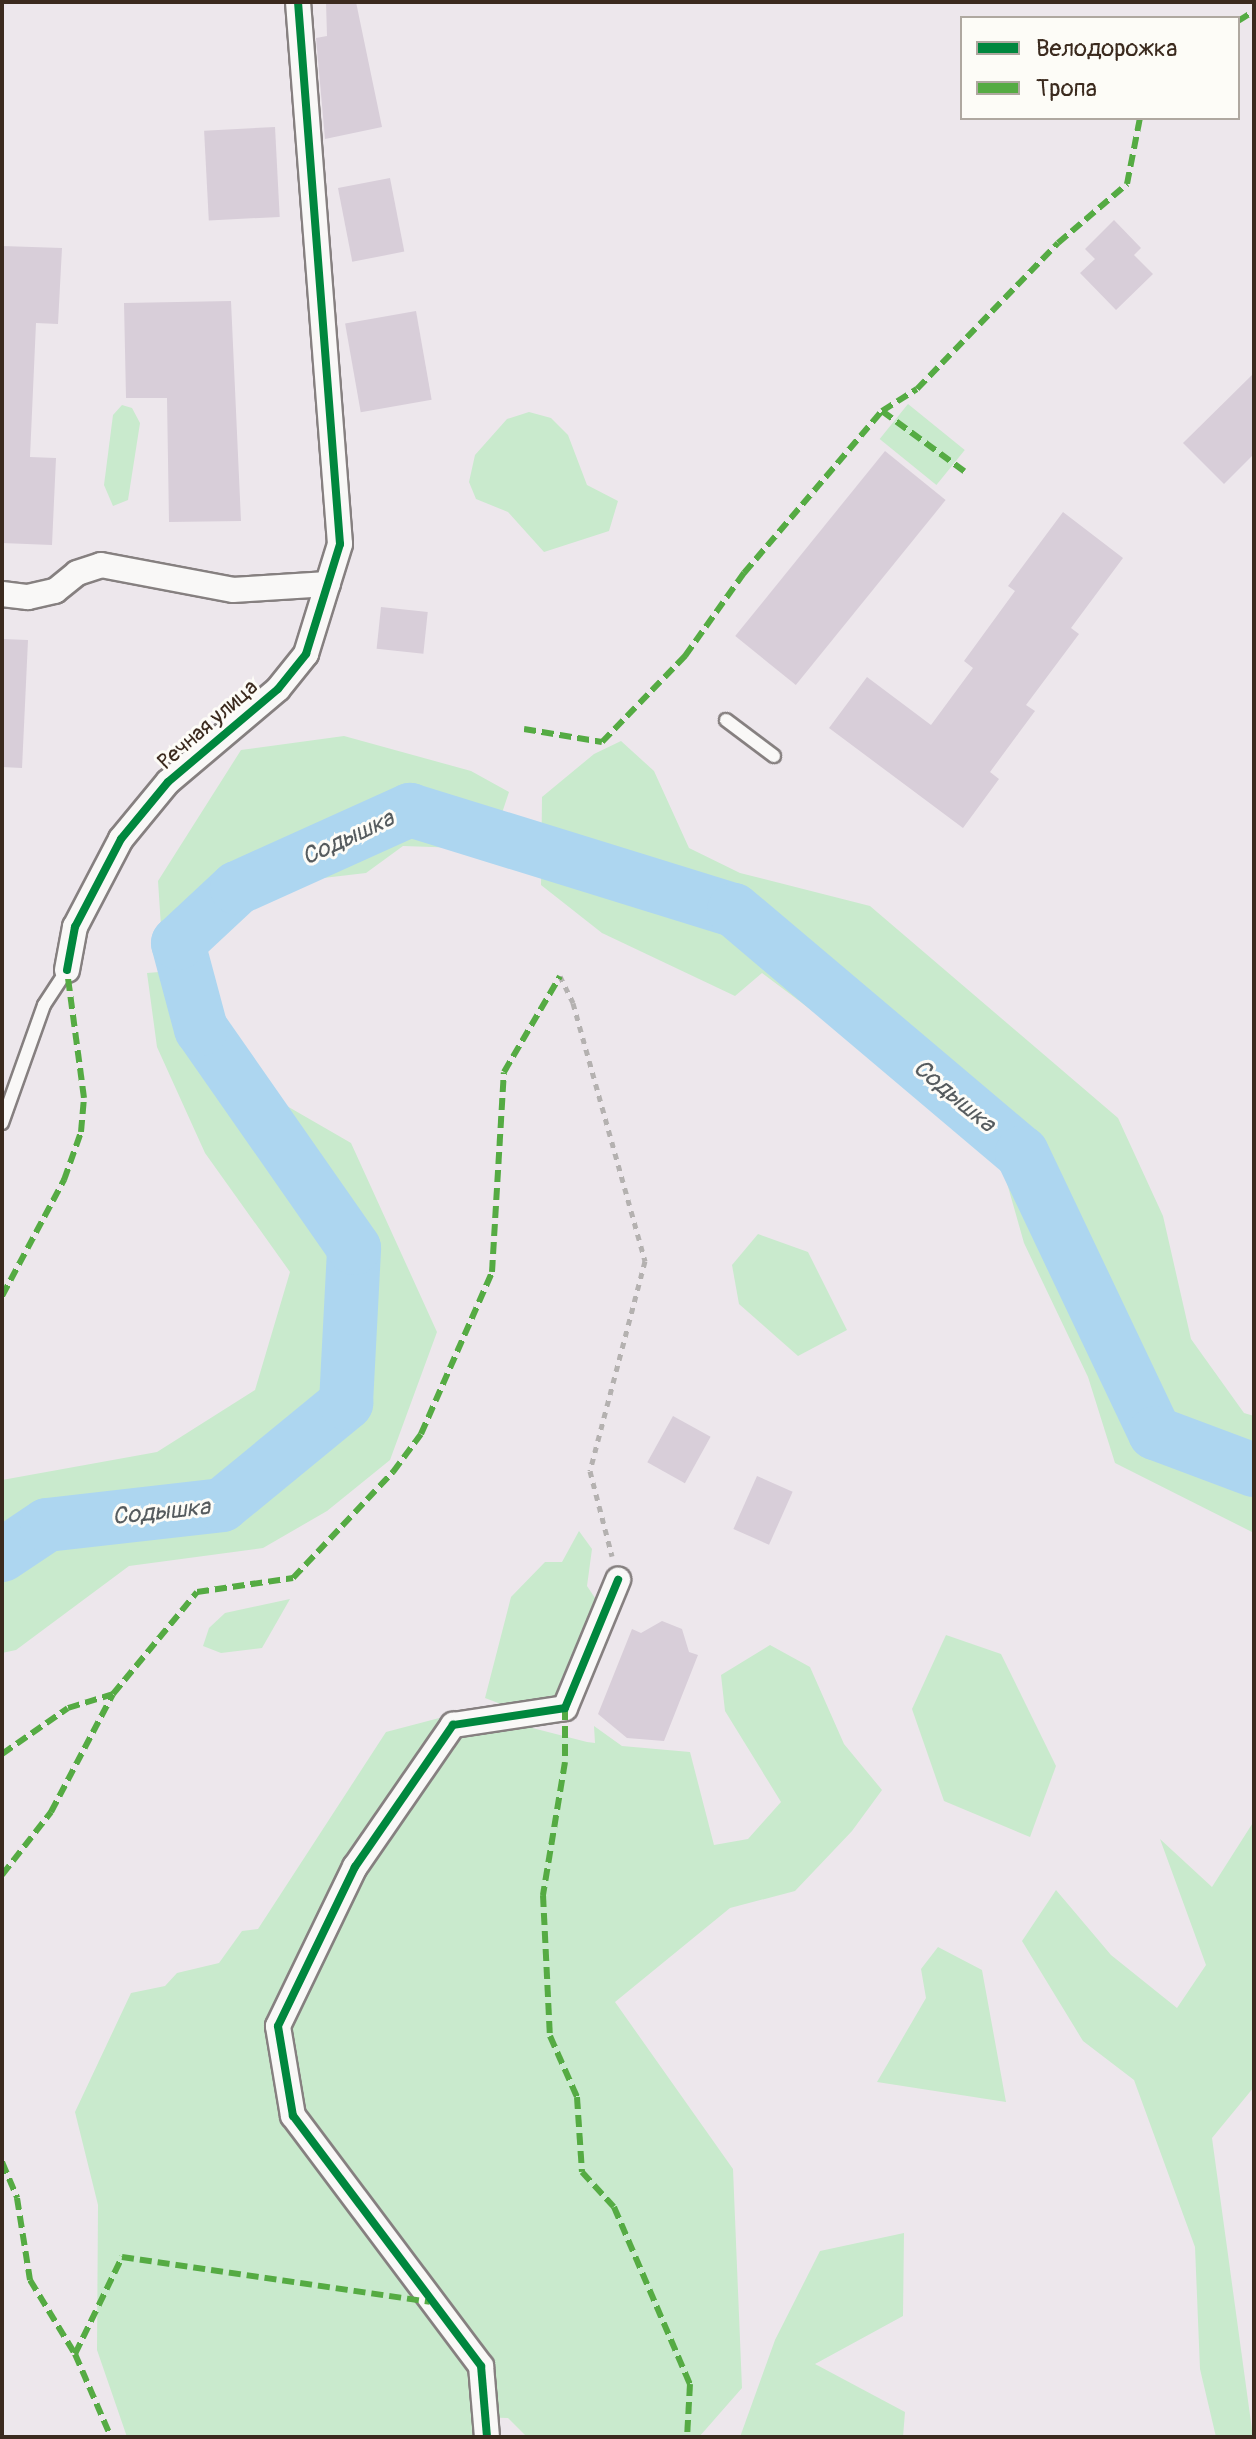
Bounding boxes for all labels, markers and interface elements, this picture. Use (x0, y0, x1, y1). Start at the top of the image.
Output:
legend (960, 16, 1240, 120)
text: Велодорожка (1036, 34, 1177, 63)
text: Тропа (1036, 74, 1097, 103)
street label: Речная улица (153, 674, 263, 776)
water label: Содышка (297, 804, 399, 872)
water label: Содышка (907, 1053, 1001, 1139)
water label: Содышка (111, 1493, 211, 1531)

